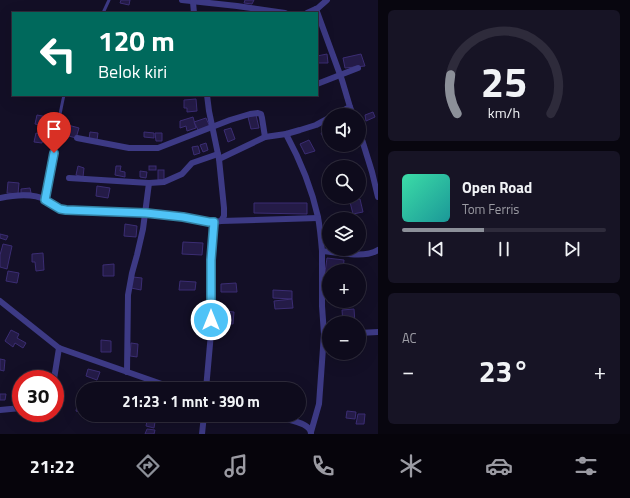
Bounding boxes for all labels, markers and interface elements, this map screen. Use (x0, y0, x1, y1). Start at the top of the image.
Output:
text: 120 m (98, 19, 175, 62)
icon: left (32, 28, 84, 80)
text: 25 (481, 49, 527, 112)
text: Belok kiri (98, 58, 167, 85)
text: km/h (488, 101, 520, 123)
map controls (322, 108, 366, 360)
button: sound (322, 108, 366, 152)
pin (37, 112, 71, 153)
icon: arrive (43, 118, 65, 140)
button: search (322, 160, 366, 204)
text: Open Road (462, 176, 532, 199)
text: Tom Ferris (462, 199, 519, 219)
button: layers (322, 212, 366, 256)
icon: previous (425, 238, 447, 260)
icon: pause (493, 238, 515, 260)
icon: next (561, 238, 583, 260)
button: + (322, 264, 366, 308)
position arrow (190, 299, 232, 341)
button: − (322, 316, 366, 360)
text: AC (402, 328, 417, 348)
text: 23° (479, 348, 529, 394)
text: − (402, 354, 414, 388)
text: + (594, 354, 606, 388)
speed limit sign: 30 (12, 370, 64, 422)
text: 21:23 · 1 mnt · 390 m (122, 390, 260, 413)
icon: directions (134, 452, 162, 480)
icon: music (222, 452, 250, 480)
icon: phone (309, 452, 337, 480)
icon: climate (397, 452, 425, 480)
icon: car (485, 452, 513, 480)
icon: filters (572, 452, 600, 480)
text: 21:22 (30, 453, 75, 480)

